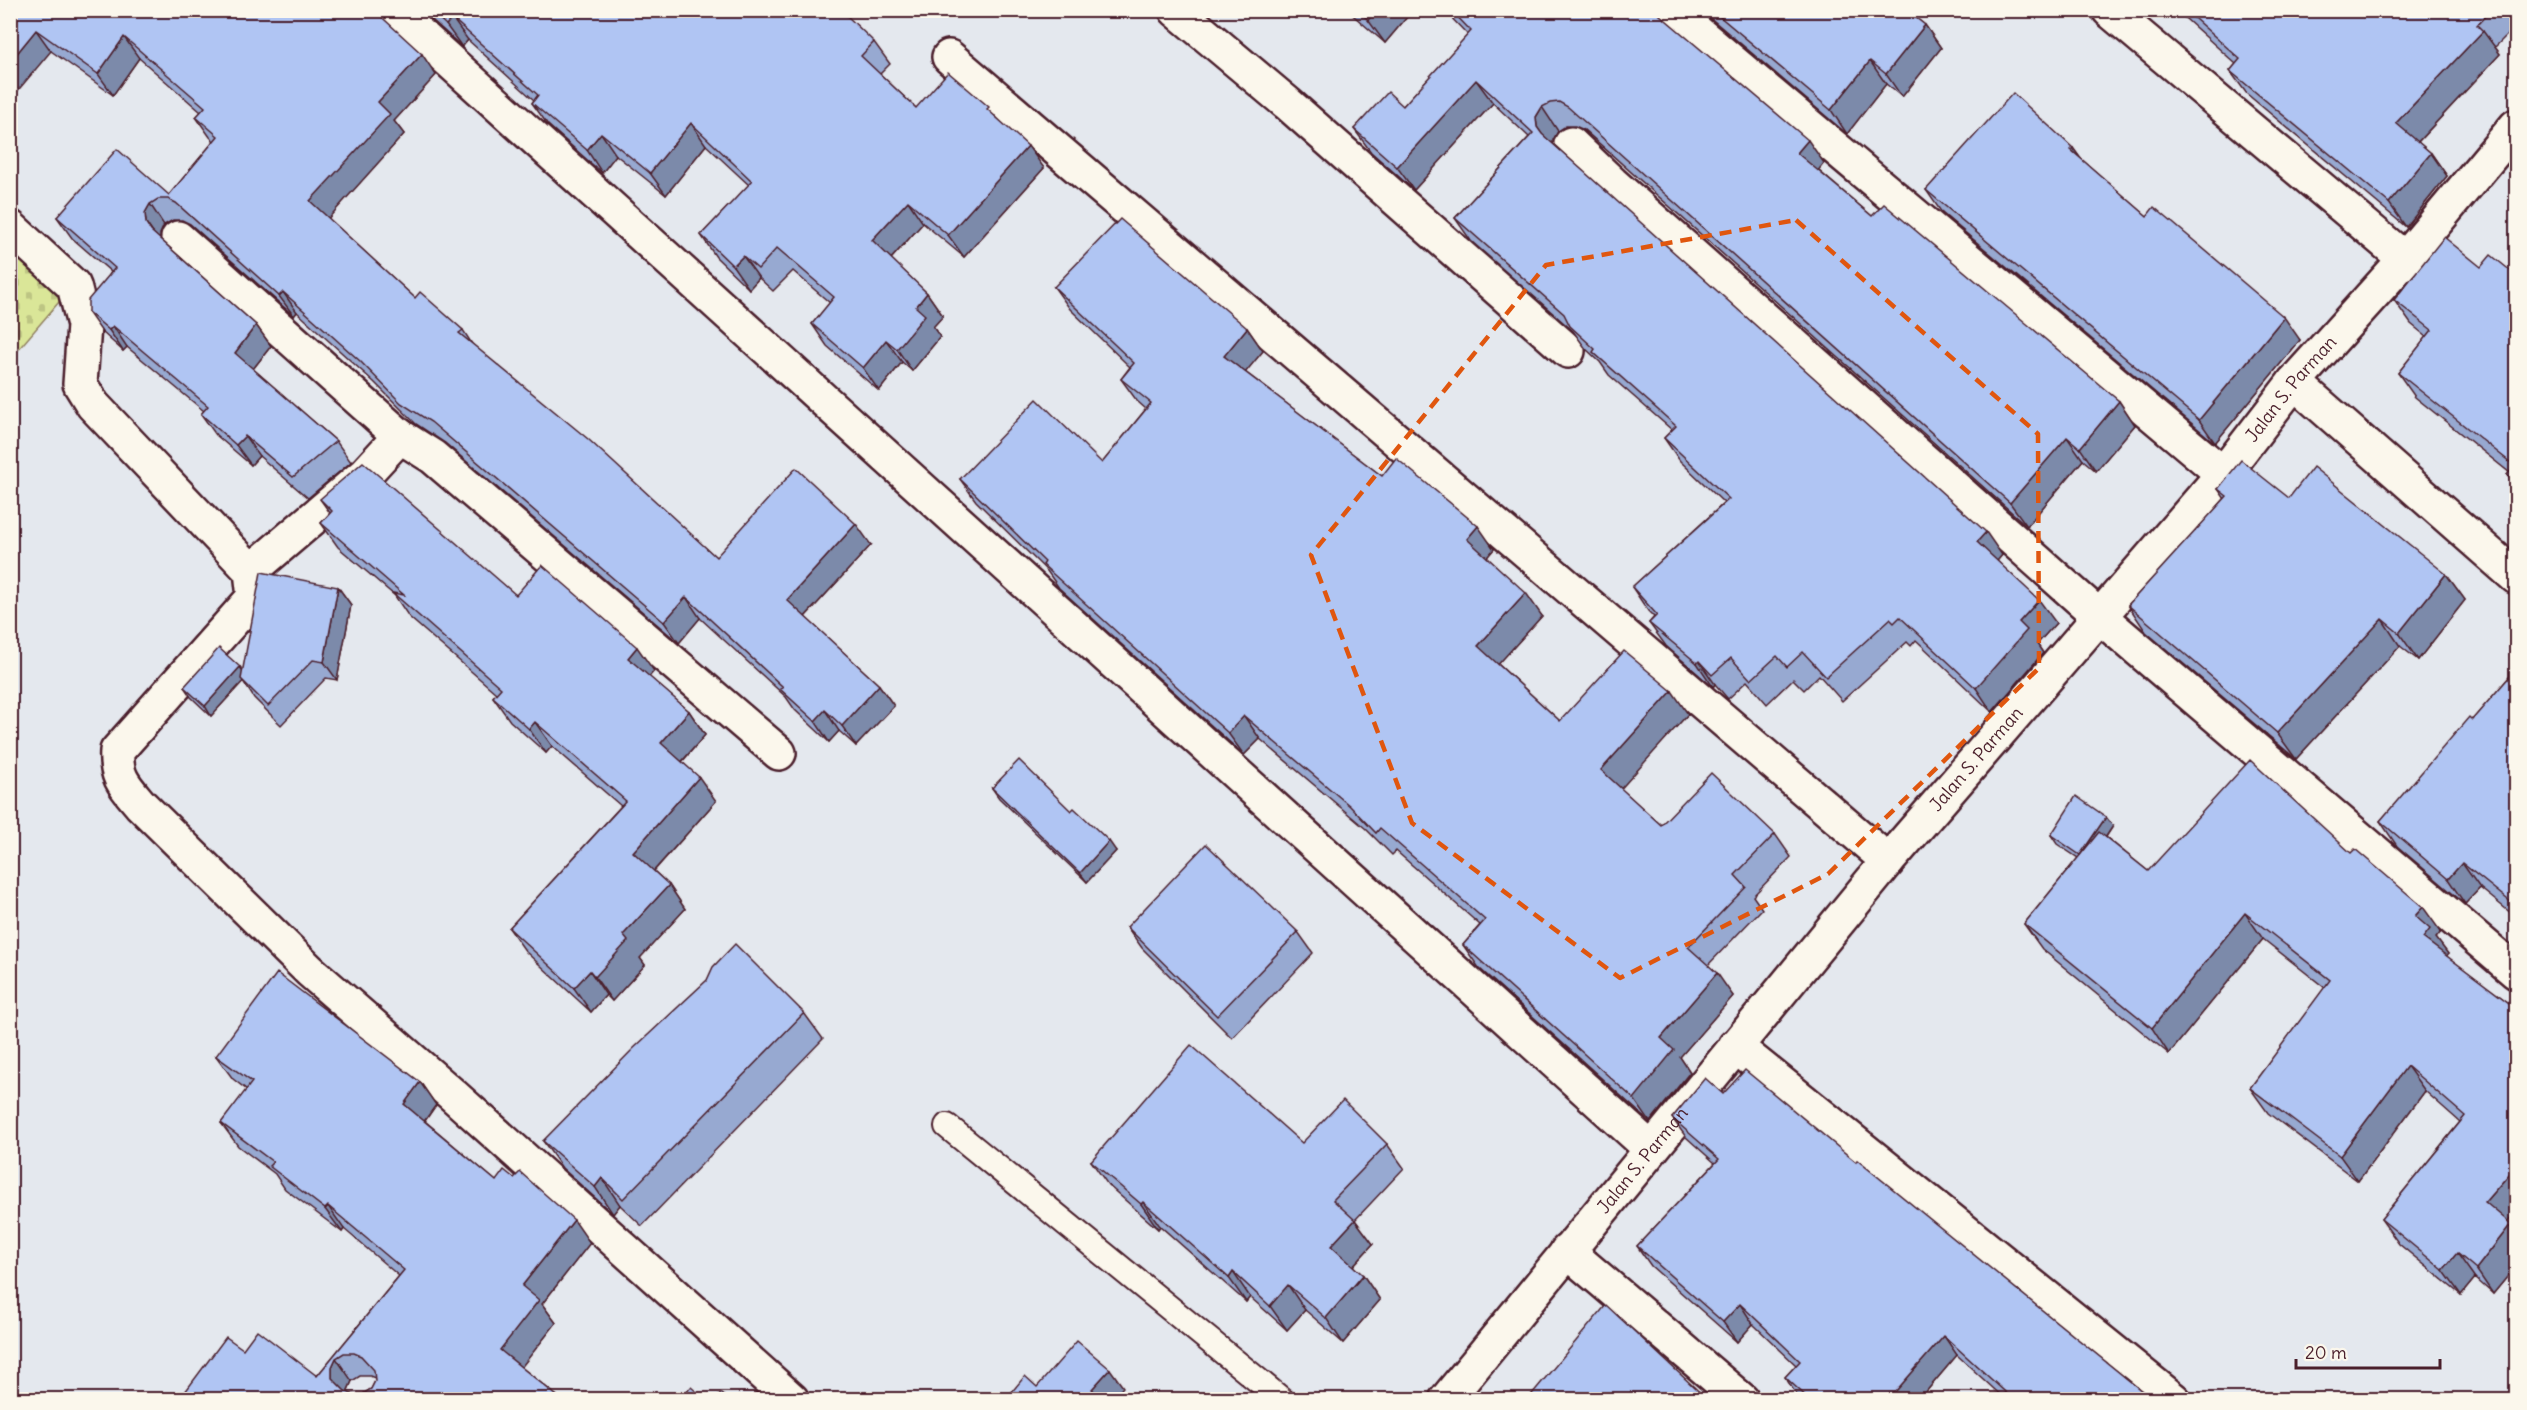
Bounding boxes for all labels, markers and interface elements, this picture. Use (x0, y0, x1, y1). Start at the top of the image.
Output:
street label: Jalan S. Parman (2240, 331, 2341, 446)
street label: Jalan S. Parman (1924, 702, 2028, 816)
street label: Jalan S. Parman (1592, 1102, 1693, 1218)
scale bar (2296, 1332, 2440, 1370)
text: 20 m (2305, 1341, 2347, 1364)

